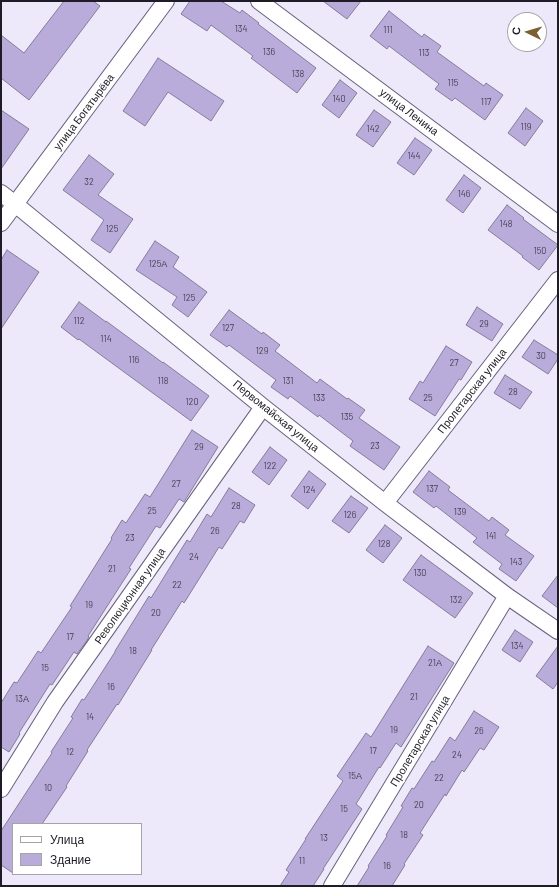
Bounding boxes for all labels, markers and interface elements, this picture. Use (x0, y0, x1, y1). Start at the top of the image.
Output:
north arrow (507, 12, 547, 52)
house number: 134 (235, 24, 247, 34)
house number: 111 (383, 25, 393, 35)
text: С (509, 26, 522, 36)
house number: 136 (263, 47, 275, 57)
house number: 113 (419, 48, 429, 58)
house number: 138 (292, 69, 304, 79)
street label: улица Богатырёва (51, 71, 117, 153)
house number: 115 (448, 78, 458, 88)
street label: улица Ленина (377, 86, 441, 138)
house number: 140 (332, 94, 346, 104)
house number: 117 (481, 97, 491, 107)
house number: 119 (520, 122, 532, 132)
house number: 142 (367, 124, 379, 134)
house number: 144 (407, 151, 421, 161)
house number: 32 (84, 177, 94, 187)
house number: 146 (458, 189, 470, 199)
house number: 148 (500, 219, 512, 229)
house number: 125 (106, 224, 118, 234)
house number: 150 (534, 246, 546, 256)
house number: 125А (149, 259, 167, 269)
house number: 125 (183, 293, 195, 303)
house number: 112 (73, 316, 85, 326)
house number: 29 (479, 319, 489, 329)
house number: 127 (222, 323, 234, 333)
house number: 114 (100, 334, 112, 344)
house number: 129 (256, 346, 268, 356)
street label: Пролетарская улица (435, 346, 509, 436)
house number: 30 (536, 351, 546, 361)
house number: 116 (129, 355, 139, 365)
house number: 27 (449, 358, 459, 368)
house number: 118 (157, 376, 169, 386)
house number: 131 (283, 376, 293, 386)
street label: Первомайская улица (230, 377, 322, 455)
house number: 28 (508, 387, 518, 397)
house number: 133 (313, 393, 325, 403)
house number: 25 (423, 393, 433, 403)
house number: 120 (185, 397, 199, 407)
house number: 135 (341, 412, 353, 422)
house number: 23 (370, 441, 380, 451)
house number: 29 (194, 442, 204, 452)
house number: 122 (264, 461, 276, 471)
house number: 27 (171, 479, 181, 489)
house number: 137 (426, 484, 438, 494)
house number: 124 (303, 485, 315, 495)
house number: 28 (231, 501, 241, 511)
house number: 25 (147, 506, 157, 516)
house number: 139 (454, 507, 466, 517)
house number: 126 (344, 510, 356, 520)
house number: 26 (210, 526, 220, 536)
house number: 141 (486, 531, 496, 541)
house number: 23 (125, 533, 135, 543)
house number: 128 (378, 539, 390, 549)
street label: Революционная улица (92, 545, 168, 647)
house number: 24 (189, 552, 199, 562)
house number: 143 (510, 557, 522, 567)
house number: 21 (108, 564, 116, 574)
house number: 130 (414, 568, 426, 578)
house number: 22 (172, 580, 182, 590)
house number: 132 (450, 595, 462, 605)
house number: 19 (85, 600, 93, 610)
house number: 20 (151, 608, 161, 618)
house number: 17 (66, 632, 74, 642)
house number: 134 (511, 641, 523, 651)
house number: 18 (129, 646, 137, 656)
house number: 21А (428, 658, 442, 668)
house number: 15 (41, 663, 49, 673)
house number: 16 (107, 682, 115, 692)
house number: 21 (410, 692, 418, 702)
street label: Пролетарская улица (387, 693, 453, 789)
house number: 13А (15, 694, 29, 704)
house number: 14 (86, 712, 94, 722)
house number: 19 (390, 725, 398, 735)
house number: 26 (474, 726, 484, 736)
house number: 17 (369, 746, 377, 756)
house number: 12 (66, 747, 74, 757)
house number: 24 (452, 750, 462, 760)
house number: 15А (348, 771, 362, 781)
house number: 22 (434, 773, 444, 783)
house number: 10 (44, 783, 52, 793)
house number: 20 (414, 800, 424, 810)
house number: 15 (340, 804, 348, 814)
legend (12, 823, 142, 875)
house number: 18 (400, 830, 408, 840)
text: Улица (50, 832, 84, 846)
house number: 13 (320, 833, 328, 843)
text: Здание (50, 852, 91, 866)
house number: 11 (299, 856, 305, 866)
house number: 16 (383, 861, 391, 871)

